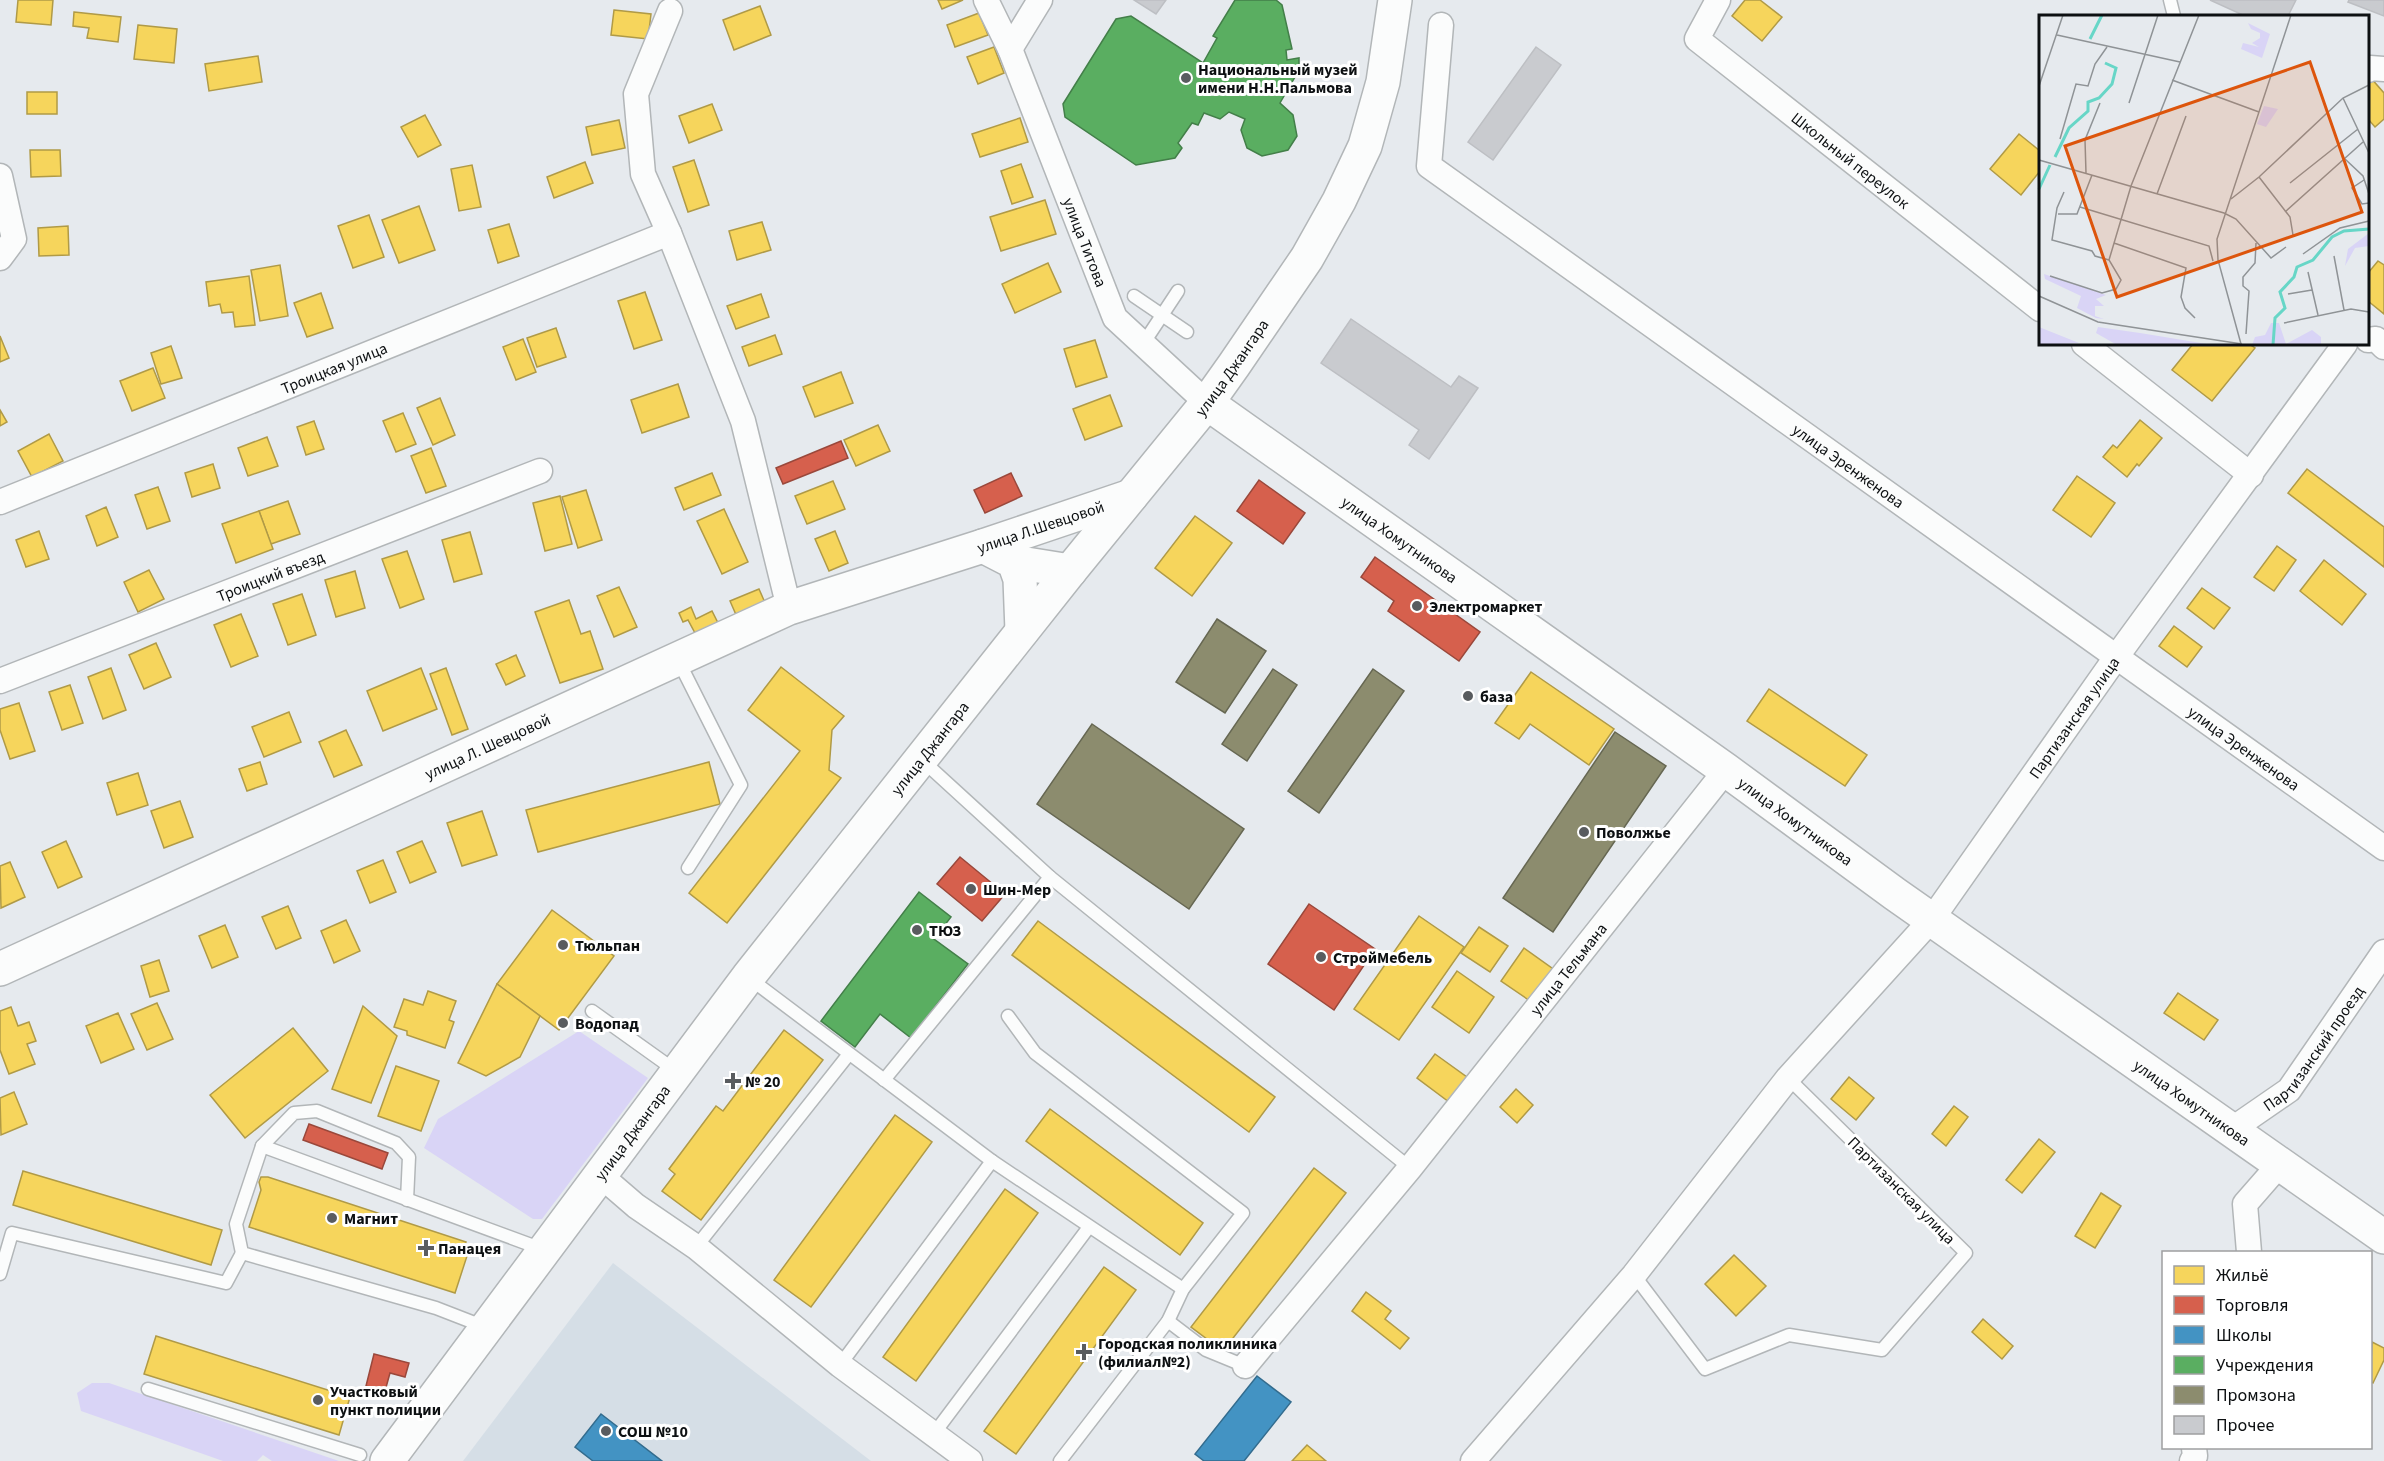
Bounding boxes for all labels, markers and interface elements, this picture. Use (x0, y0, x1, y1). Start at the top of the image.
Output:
inset map (2039, 15, 2369, 345)
place label: Национальный музей имени Н.Н.Пальмова (1198, 59, 1358, 99)
marker: Национальный музей имени Н.Н.Пальмова (1179, 71, 1193, 85)
street label: Школьный переулок (1786, 107, 1914, 214)
street label: улица Титова (1057, 195, 1112, 290)
street label: улица Джангара (1190, 315, 1274, 421)
street label: Троицкая улица (278, 337, 391, 400)
street label: улица Эренженова (1788, 419, 1908, 514)
street label: улица Хомутникова (1337, 491, 1462, 589)
street label: улица Л.Шевцовой (974, 496, 1107, 559)
street label: Троицкий въезд (214, 546, 328, 608)
place label: Электромаркет (1429, 596, 1542, 618)
marker: Электромаркет (1410, 599, 1424, 613)
street label: Партизанская улица (2024, 653, 2125, 783)
place label: база (1480, 686, 1513, 708)
marker: база (1461, 689, 1475, 703)
street label: улица Джангара (886, 697, 974, 800)
street label: улица Эренженова (2183, 701, 2304, 796)
street label: улица Л. Шевцовой (421, 709, 554, 785)
street label: улица Хомутникова (1733, 772, 1857, 871)
place label: Поволжье (1596, 822, 1671, 844)
marker: Поволжье (1577, 825, 1591, 839)
place label: Шин-Мер (983, 879, 1051, 901)
marker: Шин-Мер (964, 882, 978, 896)
street label: улица Тельмана (1525, 919, 1612, 1020)
place label: ТЮЗ (929, 920, 961, 942)
marker: ТЮЗ (910, 923, 924, 937)
place label: Тюльпан (575, 935, 640, 957)
marker: Тюльпан (556, 938, 570, 952)
place label: СтройМебель (1333, 947, 1432, 969)
marker: СтройМебель (1314, 950, 1328, 964)
street label: Партизанский проезд (2259, 981, 2370, 1117)
place label: Водопад (575, 1013, 639, 1035)
marker: Водопад (556, 1016, 570, 1030)
street label: улица Хомутникова (2129, 1055, 2254, 1152)
place label: № 20 (745, 1071, 781, 1093)
marker: № 20 (726, 1074, 740, 1088)
street label: улица Джангара (590, 1081, 676, 1185)
street label: Партизанская улица (1843, 1132, 1960, 1249)
place label: Магнит (344, 1208, 398, 1230)
marker: Магнит (325, 1211, 339, 1225)
place label: Панацея (438, 1238, 501, 1260)
marker: Панацея (419, 1241, 433, 1255)
legend (2162, 1251, 2372, 1449)
text: Жильё (2216, 1263, 2269, 1288)
text: Торговля (2216, 1293, 2289, 1318)
text: Школы (2216, 1323, 2272, 1348)
place label: Городская поликлиника (филиал№2) (1098, 1333, 1277, 1373)
marker: Городская поликлиника (филиал№2) (1075, 1343, 1093, 1361)
text: Учреждения (2216, 1353, 2314, 1378)
place label: Участковый пункт полиции (330, 1381, 441, 1421)
text: Промзона (2216, 1383, 2296, 1408)
marker: Участковый пункт полиции (311, 1393, 325, 1407)
text: Прочее (2216, 1413, 2274, 1438)
place label: СОШ №10 (618, 1421, 688, 1443)
marker: СОШ №10 (599, 1424, 613, 1438)

